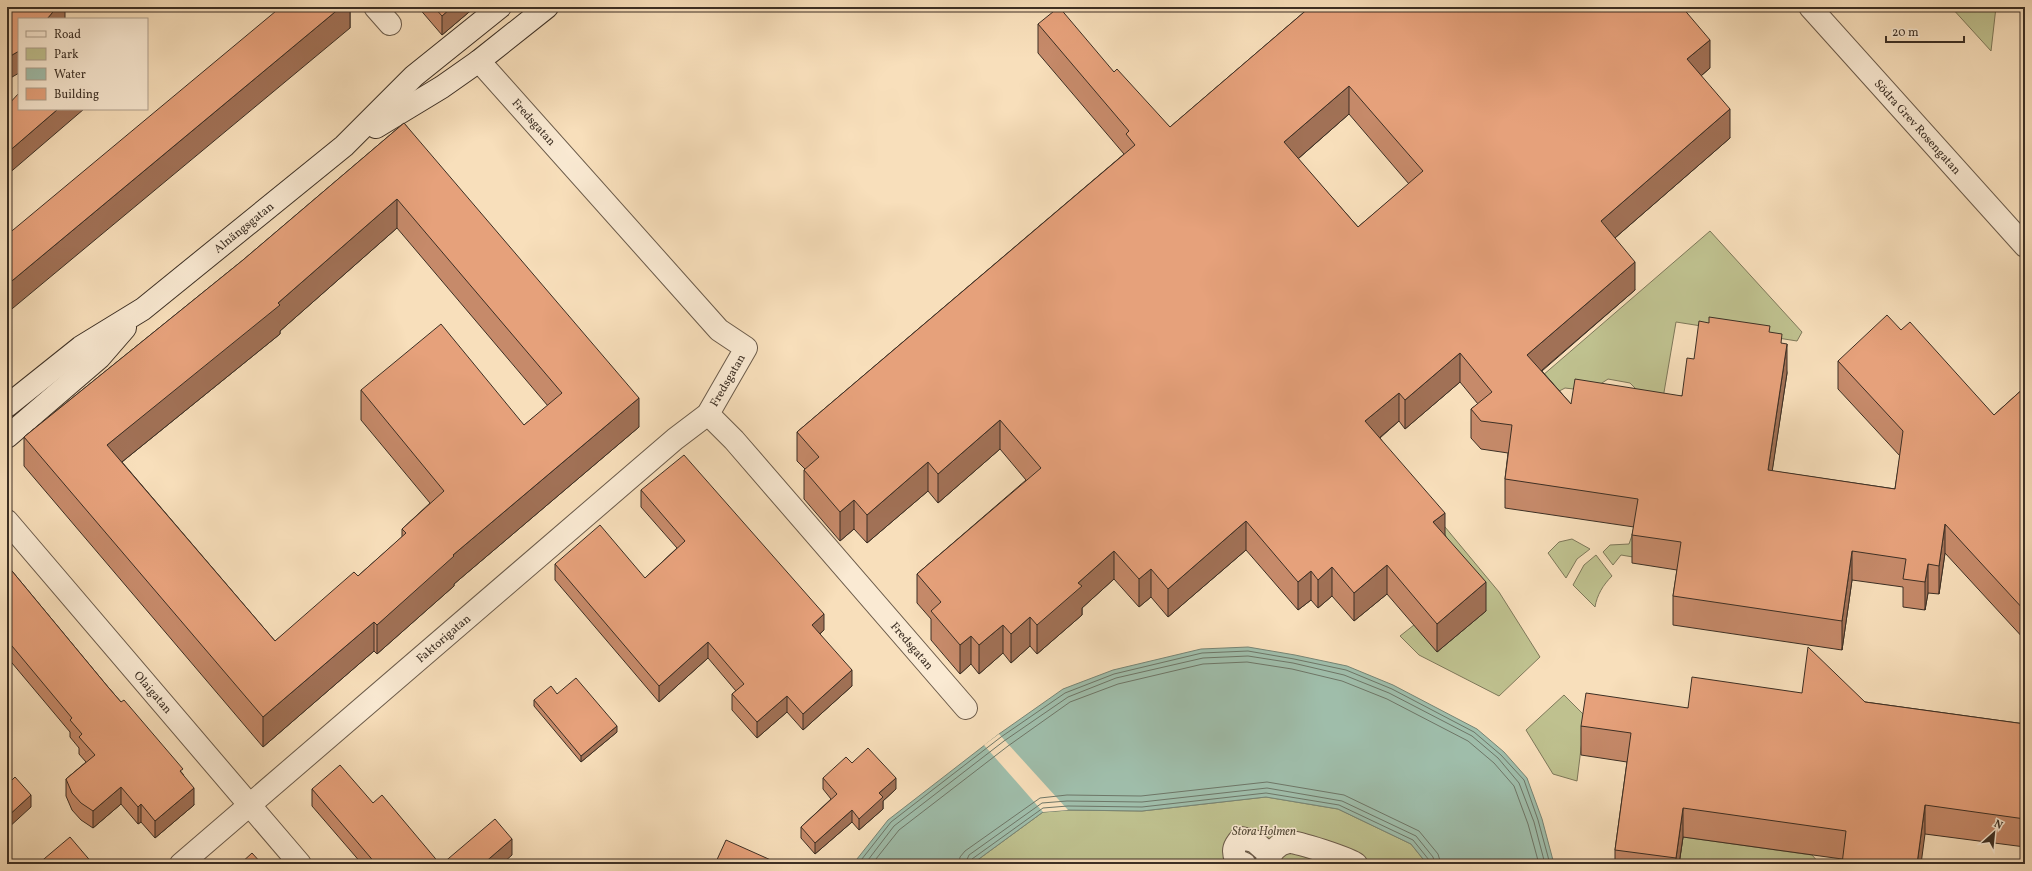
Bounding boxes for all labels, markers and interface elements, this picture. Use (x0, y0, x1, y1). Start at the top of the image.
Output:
legend (18, 18, 148, 110)
scale bar (1886, 18, 1964, 44)
text: 20 m (1892, 25, 1919, 41)
text: Road (54, 27, 81, 43)
text: Park (54, 47, 79, 63)
text: Water (54, 67, 86, 83)
street label: Södra Grev Rosengatan (1870, 76, 1964, 178)
text: Building (54, 87, 99, 103)
street label: Fredsgatan (508, 96, 559, 150)
street label: Alnängsgatan (211, 199, 278, 257)
street label: Fredsgatan (707, 351, 750, 410)
street label: Faktorigatan (413, 611, 475, 667)
street label: Fredsgatan (886, 619, 937, 674)
street label: Olaigatan (130, 668, 175, 717)
north arrow (1974, 813, 2014, 853)
text: N (1991, 817, 2005, 834)
park label: Stora Holmen (1232, 824, 1296, 840)

